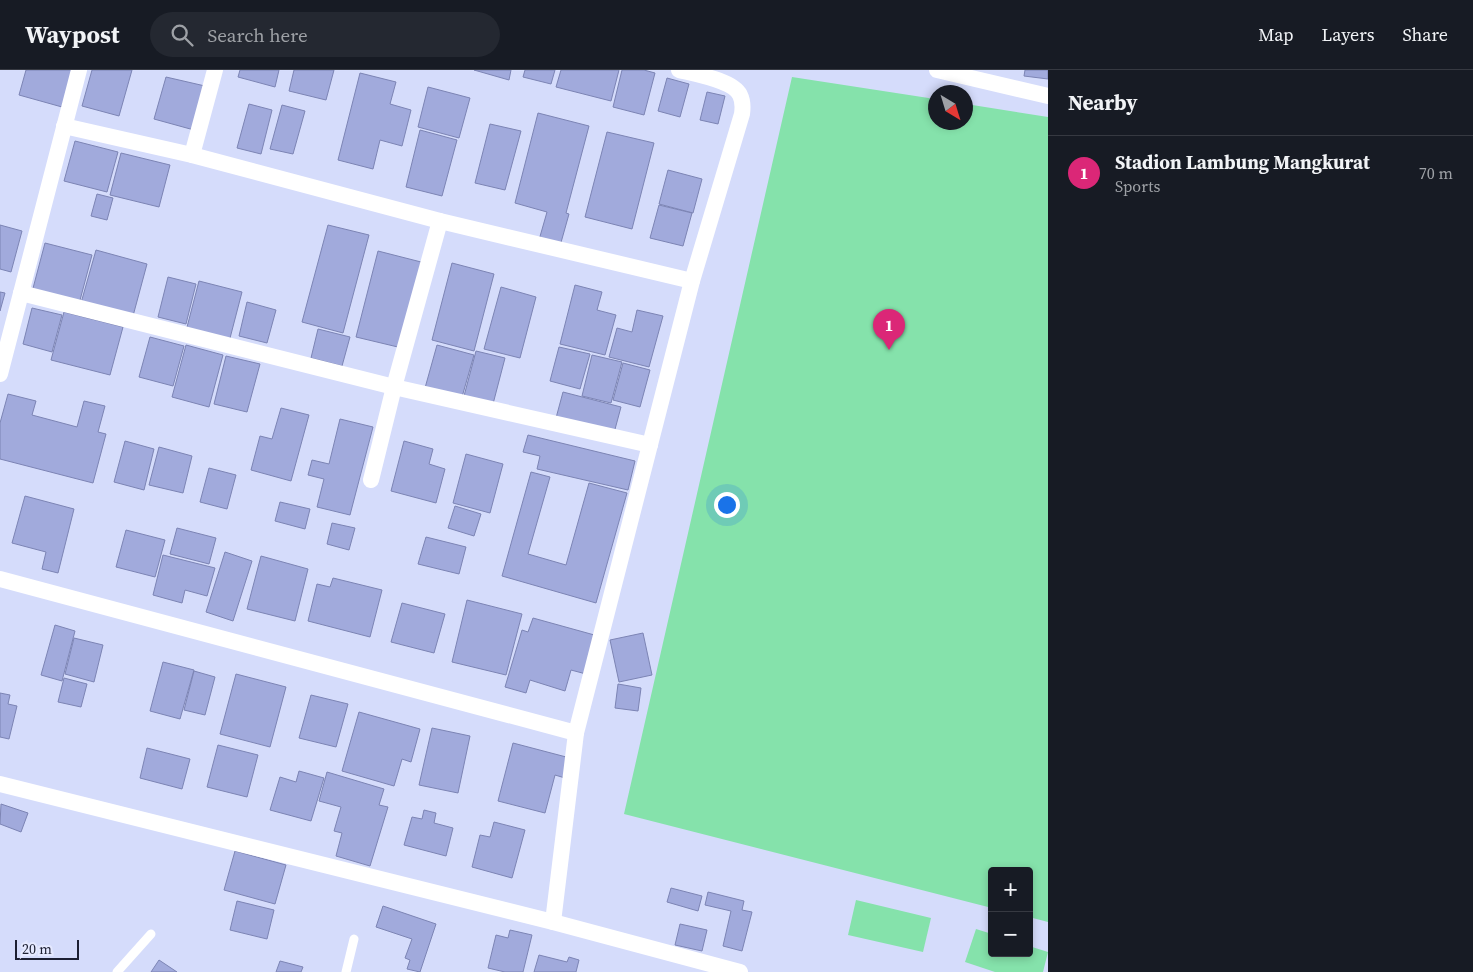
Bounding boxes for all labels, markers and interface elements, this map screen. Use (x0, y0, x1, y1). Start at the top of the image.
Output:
search box (150, 12, 500, 57)
text: Waypost (25, 18, 120, 51)
icon: search (168, 21, 196, 49)
text: Search here (208, 22, 308, 48)
text: Map (1258, 22, 1293, 47)
text: Layers (1321, 22, 1374, 47)
text: Share (1402, 22, 1448, 47)
north arrow (928, 85, 973, 130)
text: Nearby (1068, 88, 1138, 117)
text: Stadion Lambung Mangkurat (1115, 149, 1370, 175)
text: 1 (1080, 162, 1088, 184)
text: 70 m (1419, 162, 1453, 184)
text: Sports (1115, 175, 1160, 197)
pin: 1 (873, 309, 905, 350)
your location (714, 492, 740, 518)
map controls (988, 867, 1033, 957)
button: + (988, 867, 1033, 912)
button: − (988, 912, 1033, 957)
scale bar (15, 937, 79, 960)
text: 20 m (22, 939, 52, 959)

